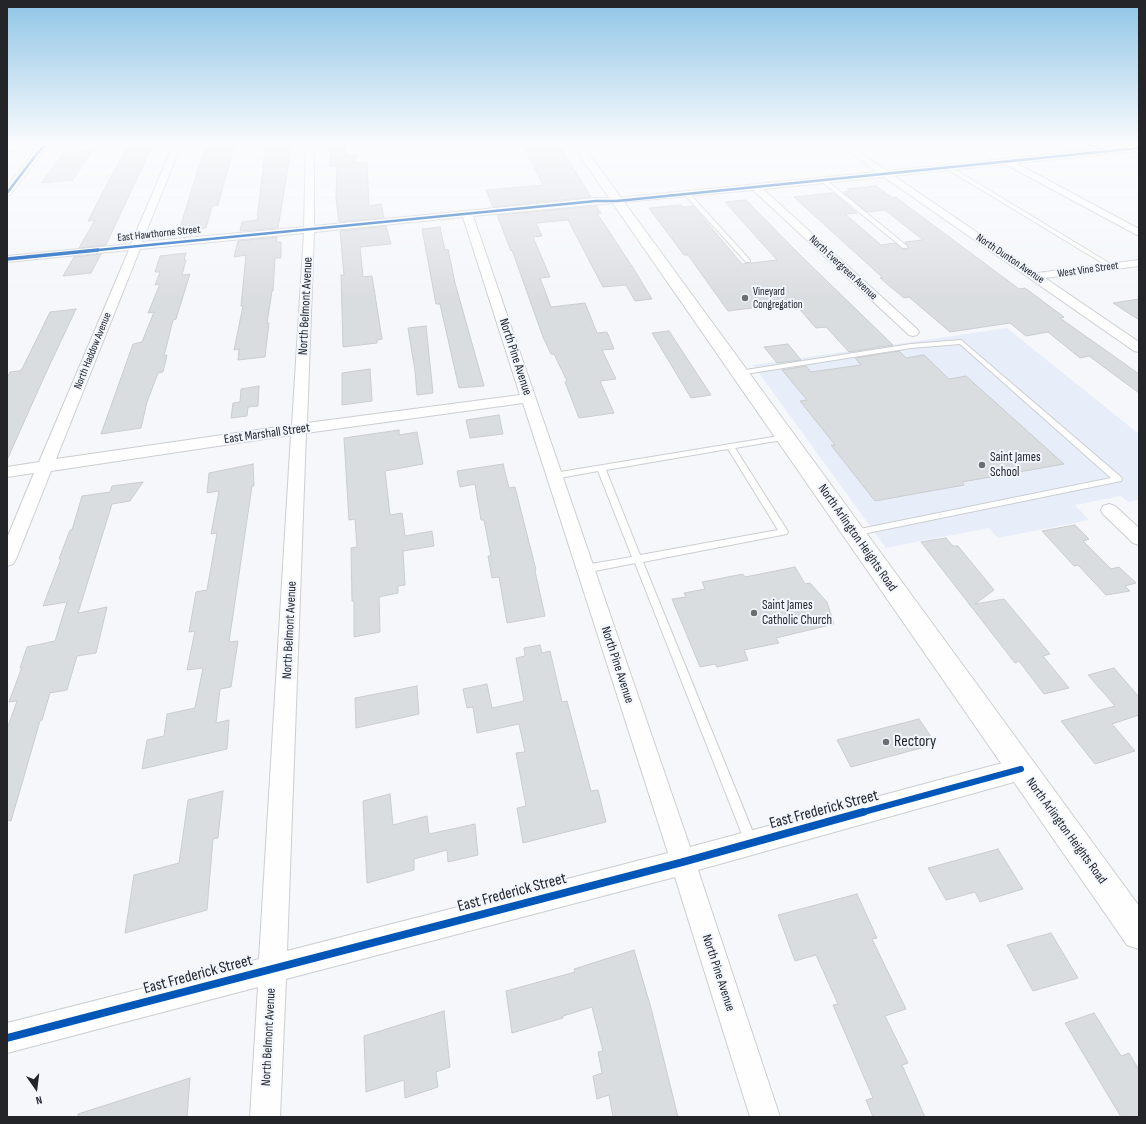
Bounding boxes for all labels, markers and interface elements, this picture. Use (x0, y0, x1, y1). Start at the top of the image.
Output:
street label: East Hawthorne Street (117, 223, 201, 245)
street label: North Dunton Avenue (973, 231, 1047, 287)
street label: North Evergreen Avenue (806, 233, 880, 303)
street label: North Belmont Avenue (296, 257, 316, 355)
street label: West Vine Street (1057, 259, 1119, 281)
place label: Vineyard Congregation (753, 285, 802, 311)
marker: Vineyard Congregation (740, 293, 750, 303)
street label: North Haddow Avenue (72, 311, 114, 391)
street label: North Pine Avenue (495, 317, 535, 397)
street label: East Marshall Street (223, 420, 311, 448)
place label: Saint James School (990, 450, 1041, 481)
marker: Saint James School (977, 460, 987, 470)
street label: North Arlington Heights Road (814, 481, 900, 595)
street label: North Belmont Avenue (280, 581, 300, 679)
place label: Saint James Catholic Church (762, 598, 832, 629)
marker: Saint James Catholic Church (749, 608, 759, 618)
street label: North Pine Avenue (597, 625, 637, 705)
place label: Rectory (894, 732, 936, 752)
marker: Rectory (881, 737, 891, 747)
street label: North Arlington Heights Road (1022, 775, 1110, 887)
street label: East Frederick Street (767, 786, 881, 834)
street label: East Frederick Street (455, 869, 569, 917)
street label: North Pine Avenue (698, 933, 738, 1013)
street label: East Frederick Street (141, 951, 255, 999)
street label: North Belmont Avenue (259, 988, 279, 1086)
north arrow (16, 1068, 56, 1108)
text: N (35, 1093, 43, 1107)

